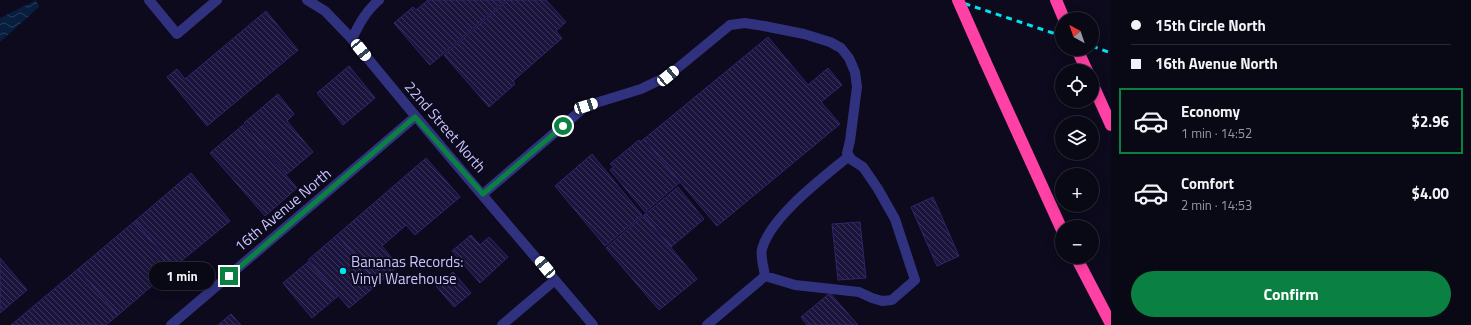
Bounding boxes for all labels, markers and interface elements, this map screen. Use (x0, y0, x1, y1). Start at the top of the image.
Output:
north arrow (1055, 12, 1099, 56)
map controls (1055, 12, 1099, 264)
text: 15th Circle North (1155, 14, 1266, 37)
car (349, 37, 373, 63)
text: 16th Avenue North (1155, 52, 1278, 75)
car (655, 64, 681, 88)
button: locate (1055, 64, 1099, 108)
street label: 22nd Street North (399, 76, 492, 177)
car (573, 97, 599, 115)
text: Economy (1181, 100, 1240, 123)
icon: car (1133, 103, 1169, 139)
text: $2.96 (1412, 110, 1449, 133)
button: layers (1055, 116, 1099, 160)
route start (554, 117, 572, 135)
text: 1 min · 14:52 (1181, 123, 1252, 143)
street label: 16th Avenue North (229, 162, 336, 257)
button: + (1055, 168, 1099, 212)
text: Comfort (1181, 172, 1234, 195)
icon: car (1133, 175, 1169, 211)
text: $4.00 (1412, 182, 1449, 205)
text: 2 min · 14:53 (1181, 195, 1252, 215)
button: − (1055, 220, 1099, 264)
place label: Bananas Records: Vinyl Warehouse (351, 250, 463, 290)
car (533, 254, 557, 280)
callout: 1 min (149, 262, 215, 290)
text: 1 min (166, 266, 198, 286)
marker: Bananas Records: Vinyl Warehouse (338, 266, 348, 276)
route end (220, 267, 238, 285)
button: Confirm (1131, 271, 1451, 317)

